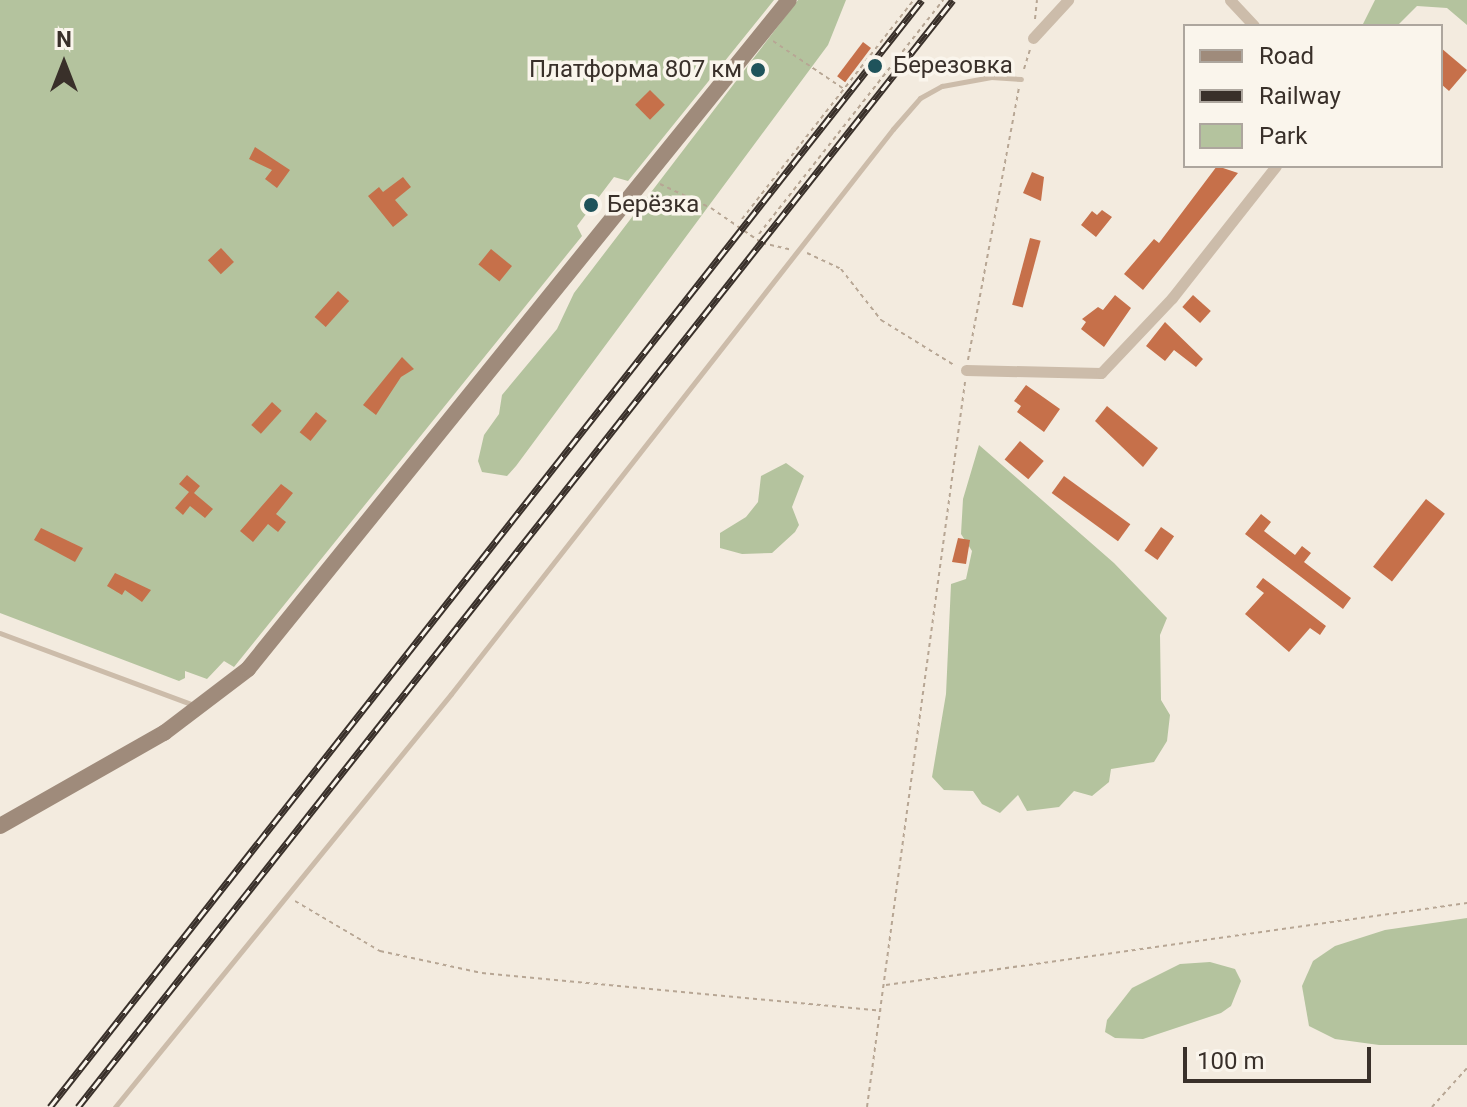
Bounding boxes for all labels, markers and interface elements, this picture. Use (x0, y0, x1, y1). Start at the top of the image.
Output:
north arrow (24, 24, 104, 104)
legend (1183, 24, 1443, 168)
text: N (56, 27, 72, 52)
text: Road (1259, 42, 1314, 70)
place label: Березовка (893, 52, 1013, 80)
marker: Березовка (864, 55, 886, 77)
place label: Платформа 807 км (529, 56, 742, 84)
marker: Платформа 807 км (749, 61, 767, 79)
text: Railway (1259, 82, 1341, 110)
text: Park (1259, 122, 1307, 150)
place label: Берёзка (607, 191, 699, 219)
marker: Берёзка (582, 196, 600, 214)
scale bar (1187, 1031, 1375, 1081)
text: 100 m (1197, 1047, 1264, 1075)

